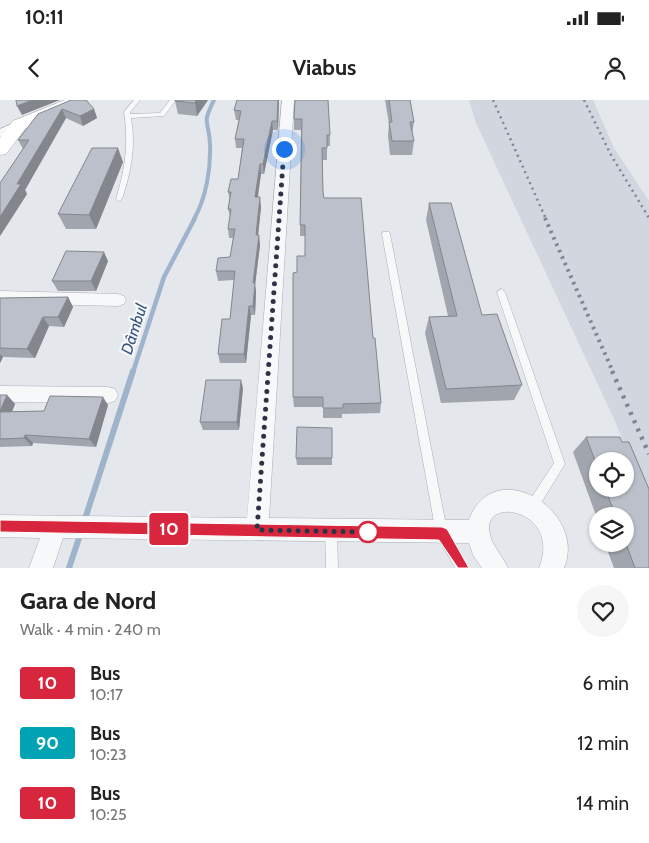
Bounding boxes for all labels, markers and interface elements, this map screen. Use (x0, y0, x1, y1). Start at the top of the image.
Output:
text: 10:11 (25, 6, 64, 29)
icon: back (20, 54, 48, 82)
text: Viabus (293, 54, 356, 81)
icon: person (601, 54, 629, 82)
your location (272, 137, 297, 162)
water label: Dâmbul (117, 301, 151, 357)
map controls (589, 452, 634, 552)
button: locate (589, 452, 634, 497)
button: layers (589, 507, 634, 552)
line badge: 10 (146, 513, 192, 545)
text: 10 (159, 518, 179, 540)
unlabelled marker (357, 521, 379, 543)
button: heart (577, 585, 629, 637)
text: Gara de Nord (20, 586, 156, 615)
text: Walk · 4 min · 240 m (20, 620, 161, 639)
text: Bus (90, 662, 120, 685)
text: 10 (38, 672, 57, 694)
text: 6 min (583, 672, 629, 695)
text: 10:17 (90, 685, 123, 704)
text: Bus (90, 722, 120, 745)
text: 90 (36, 732, 59, 754)
text: 12 min (577, 732, 629, 755)
text: 10:23 (90, 745, 127, 764)
text: Bus (90, 782, 120, 805)
text: 10 (38, 792, 57, 814)
text: 14 min (576, 792, 629, 815)
text: 10:25 (90, 805, 127, 824)

